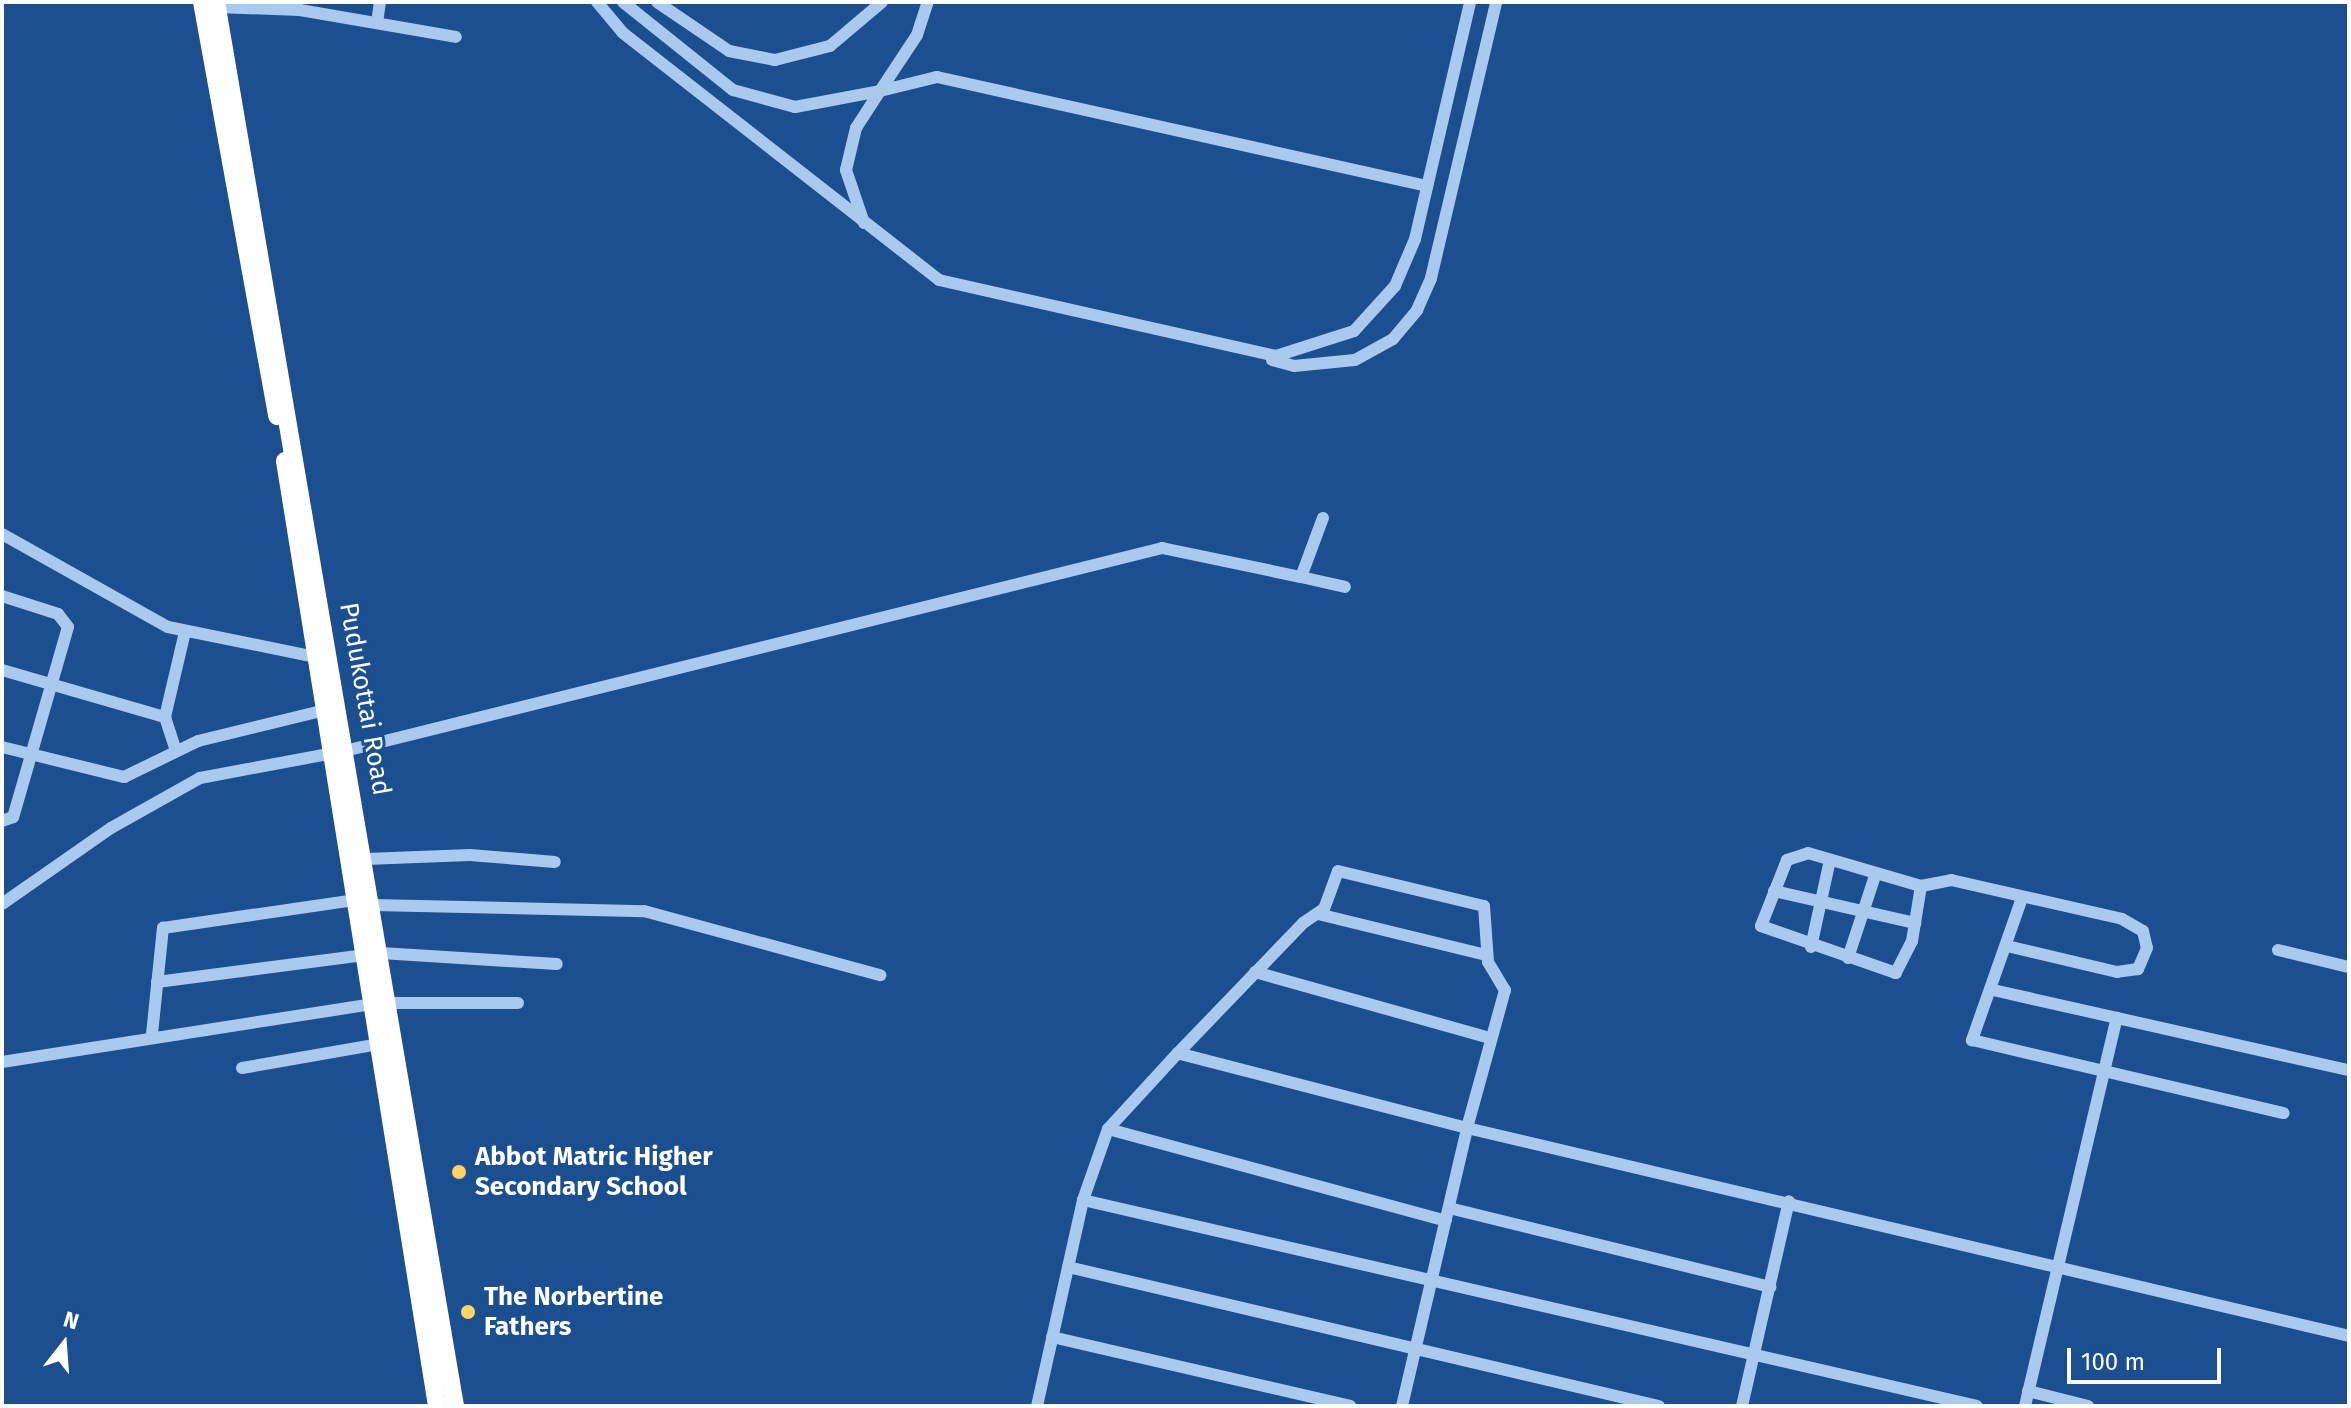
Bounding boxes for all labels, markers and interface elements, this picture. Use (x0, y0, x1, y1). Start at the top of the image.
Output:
street label: Pudukottai Road (333, 600, 397, 798)
place label: Abbot Matric Higher Secondary School (475, 1141, 713, 1202)
marker: Abbot Matric Higher Secondary School (450, 1163, 468, 1181)
place label: The Norbertine Fathers (484, 1281, 663, 1342)
marker: The Norbertine Fathers (459, 1303, 477, 1321)
north arrow (24, 1304, 104, 1384)
text: N (60, 1306, 82, 1336)
scale bar (2071, 1332, 2225, 1382)
text: 100 m (2081, 1348, 2145, 1376)

